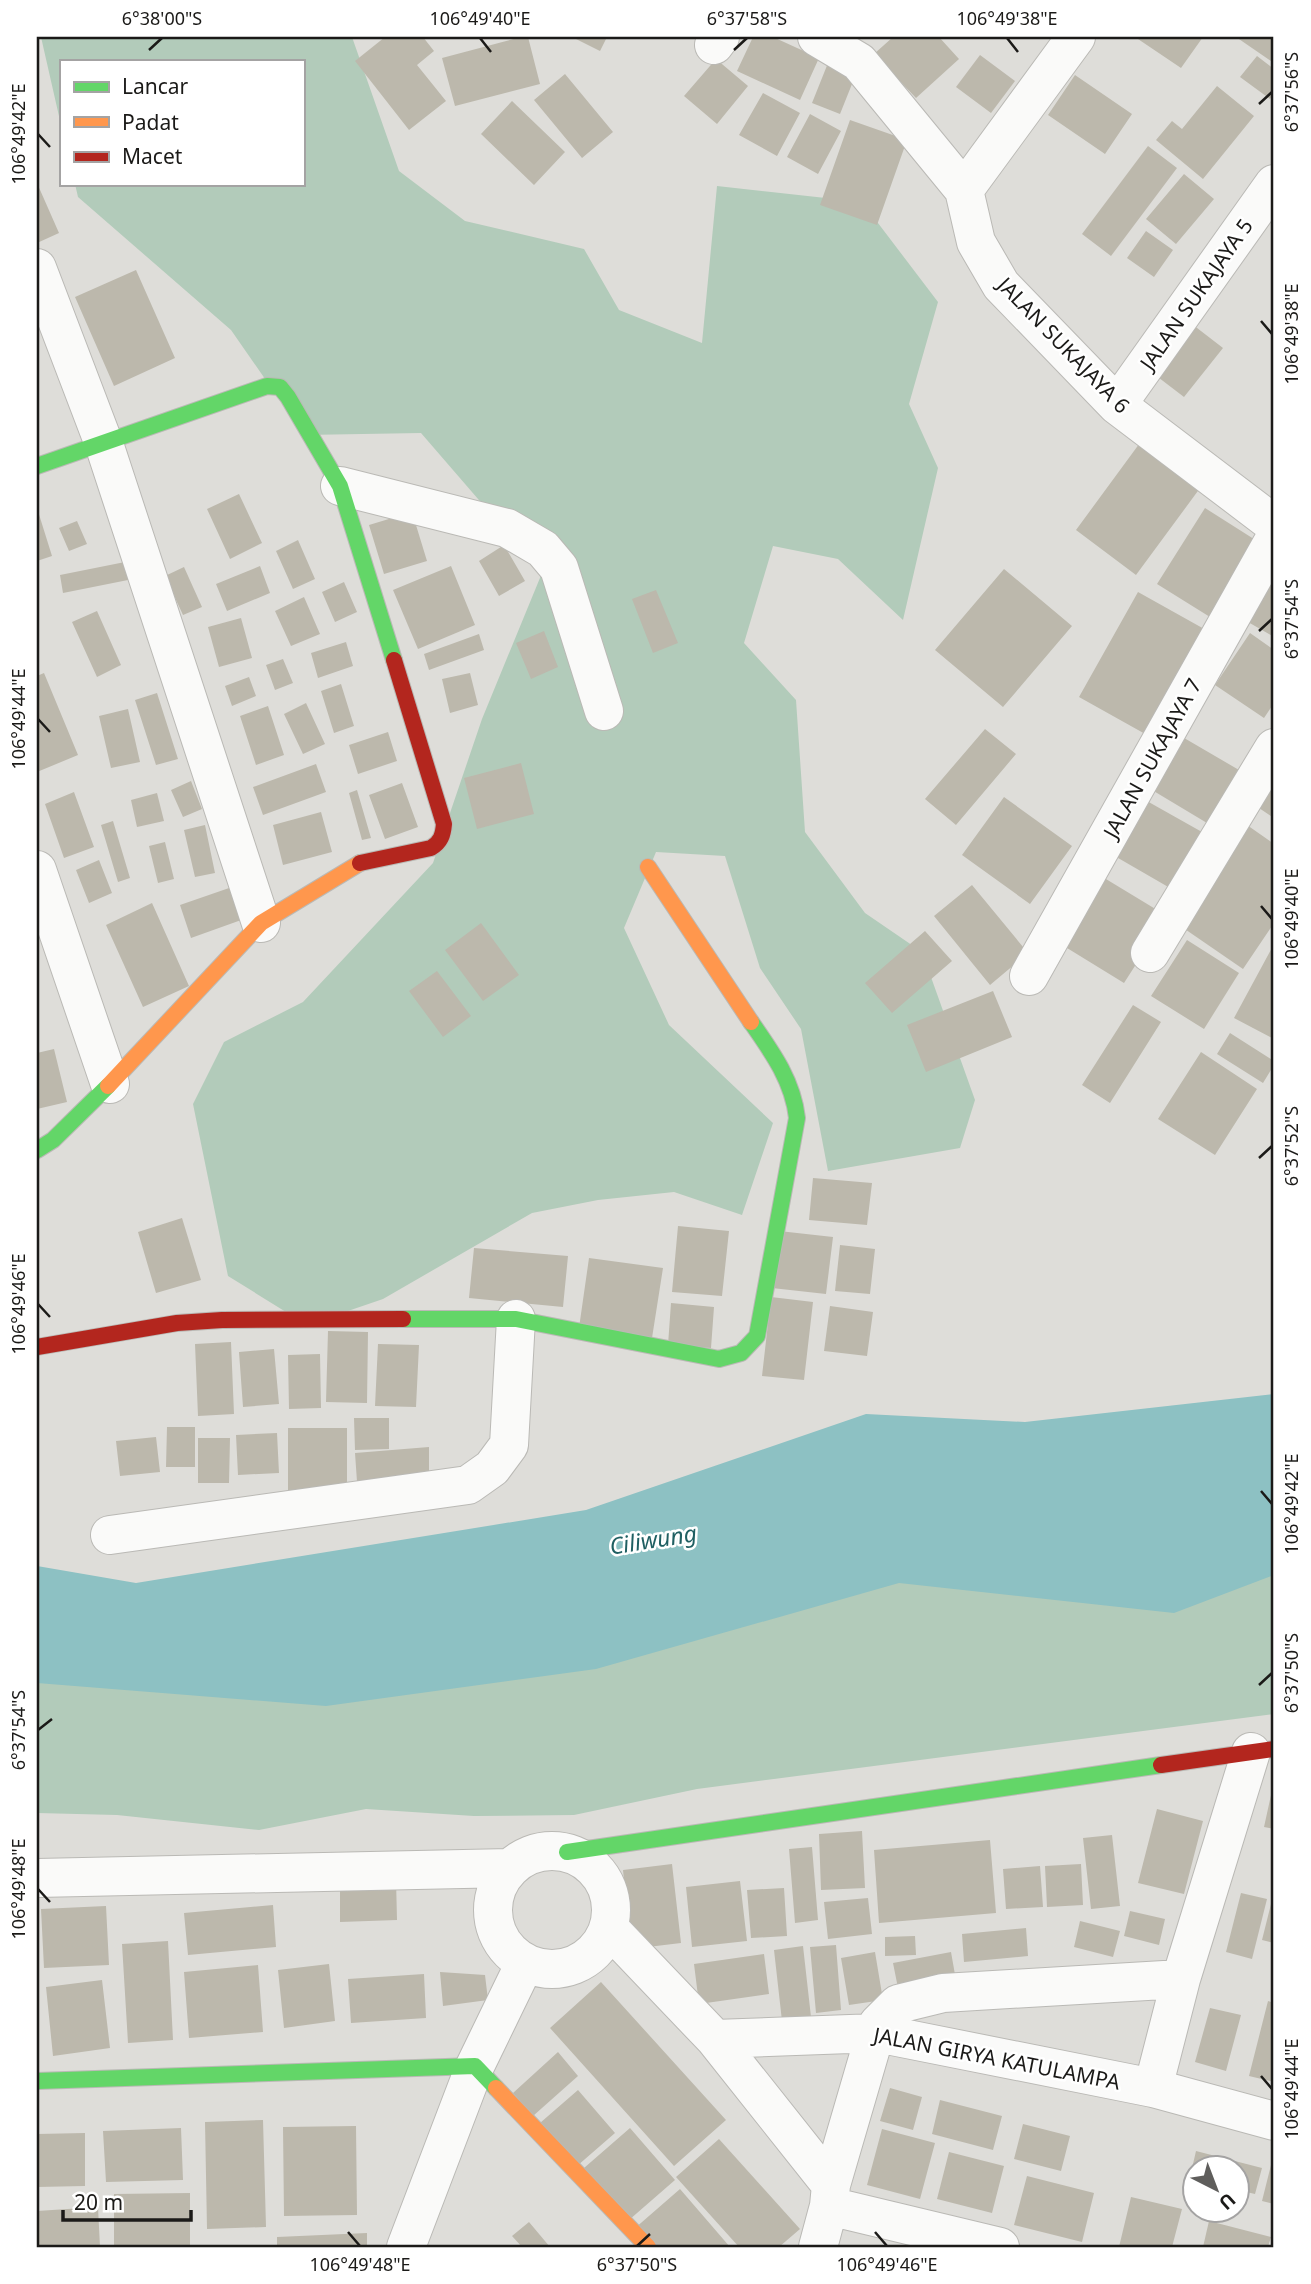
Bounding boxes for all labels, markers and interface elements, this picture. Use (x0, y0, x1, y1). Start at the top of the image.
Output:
text: 6°38'00"S (122, 6, 202, 30)
text: 106°49'40"E (429, 6, 531, 30)
text: 6°37'58"S (707, 6, 787, 30)
text: 106°49'38"E (956, 6, 1058, 30)
text: 6°37'56"S (1279, 52, 1303, 132)
legend (60, 60, 304, 186)
text: Lancar (122, 72, 189, 100)
text: 106°49'42"E (6, 83, 30, 185)
text: Padat (122, 108, 179, 136)
text: Macet (122, 142, 183, 170)
street label: JALAN SUKAJAYA 5 (1132, 213, 1259, 377)
street label: JALAN SUKAJAYA 6 (990, 270, 1136, 419)
text: 106°49'38"E (1279, 283, 1303, 385)
text: 6°37'54"S (1279, 579, 1303, 659)
text: 106°49'44"E (6, 668, 30, 770)
street label: JALAN SUKAJAYA 7 (1095, 673, 1208, 845)
text: 106°49'40"E (1279, 868, 1303, 970)
text: 6°37'52"S (1279, 1106, 1303, 1186)
text: 106°49'46"E (6, 1253, 30, 1355)
text: 106°49'42"E (1279, 1453, 1303, 1555)
water label: Ciliwung (607, 1516, 699, 1562)
text: 6°37'50"S (1279, 1633, 1303, 1713)
text: 6°37'54"S (6, 1690, 30, 1770)
text: 106°49'48"E (6, 1838, 30, 1940)
street label: JALAN GIRYA KATULAMPA (869, 2020, 1123, 2096)
text: 106°49'44"E (1279, 2038, 1303, 2140)
north arrow (1182, 2154, 1252, 2224)
scale bar (63, 2179, 191, 2223)
text: U (1213, 2187, 1241, 2216)
text: 20 m (74, 2188, 123, 2216)
text: 106°49'48"E (309, 2252, 411, 2276)
text: 6°37'50"S (597, 2252, 677, 2276)
text: 106°49'46"E (836, 2252, 938, 2276)

